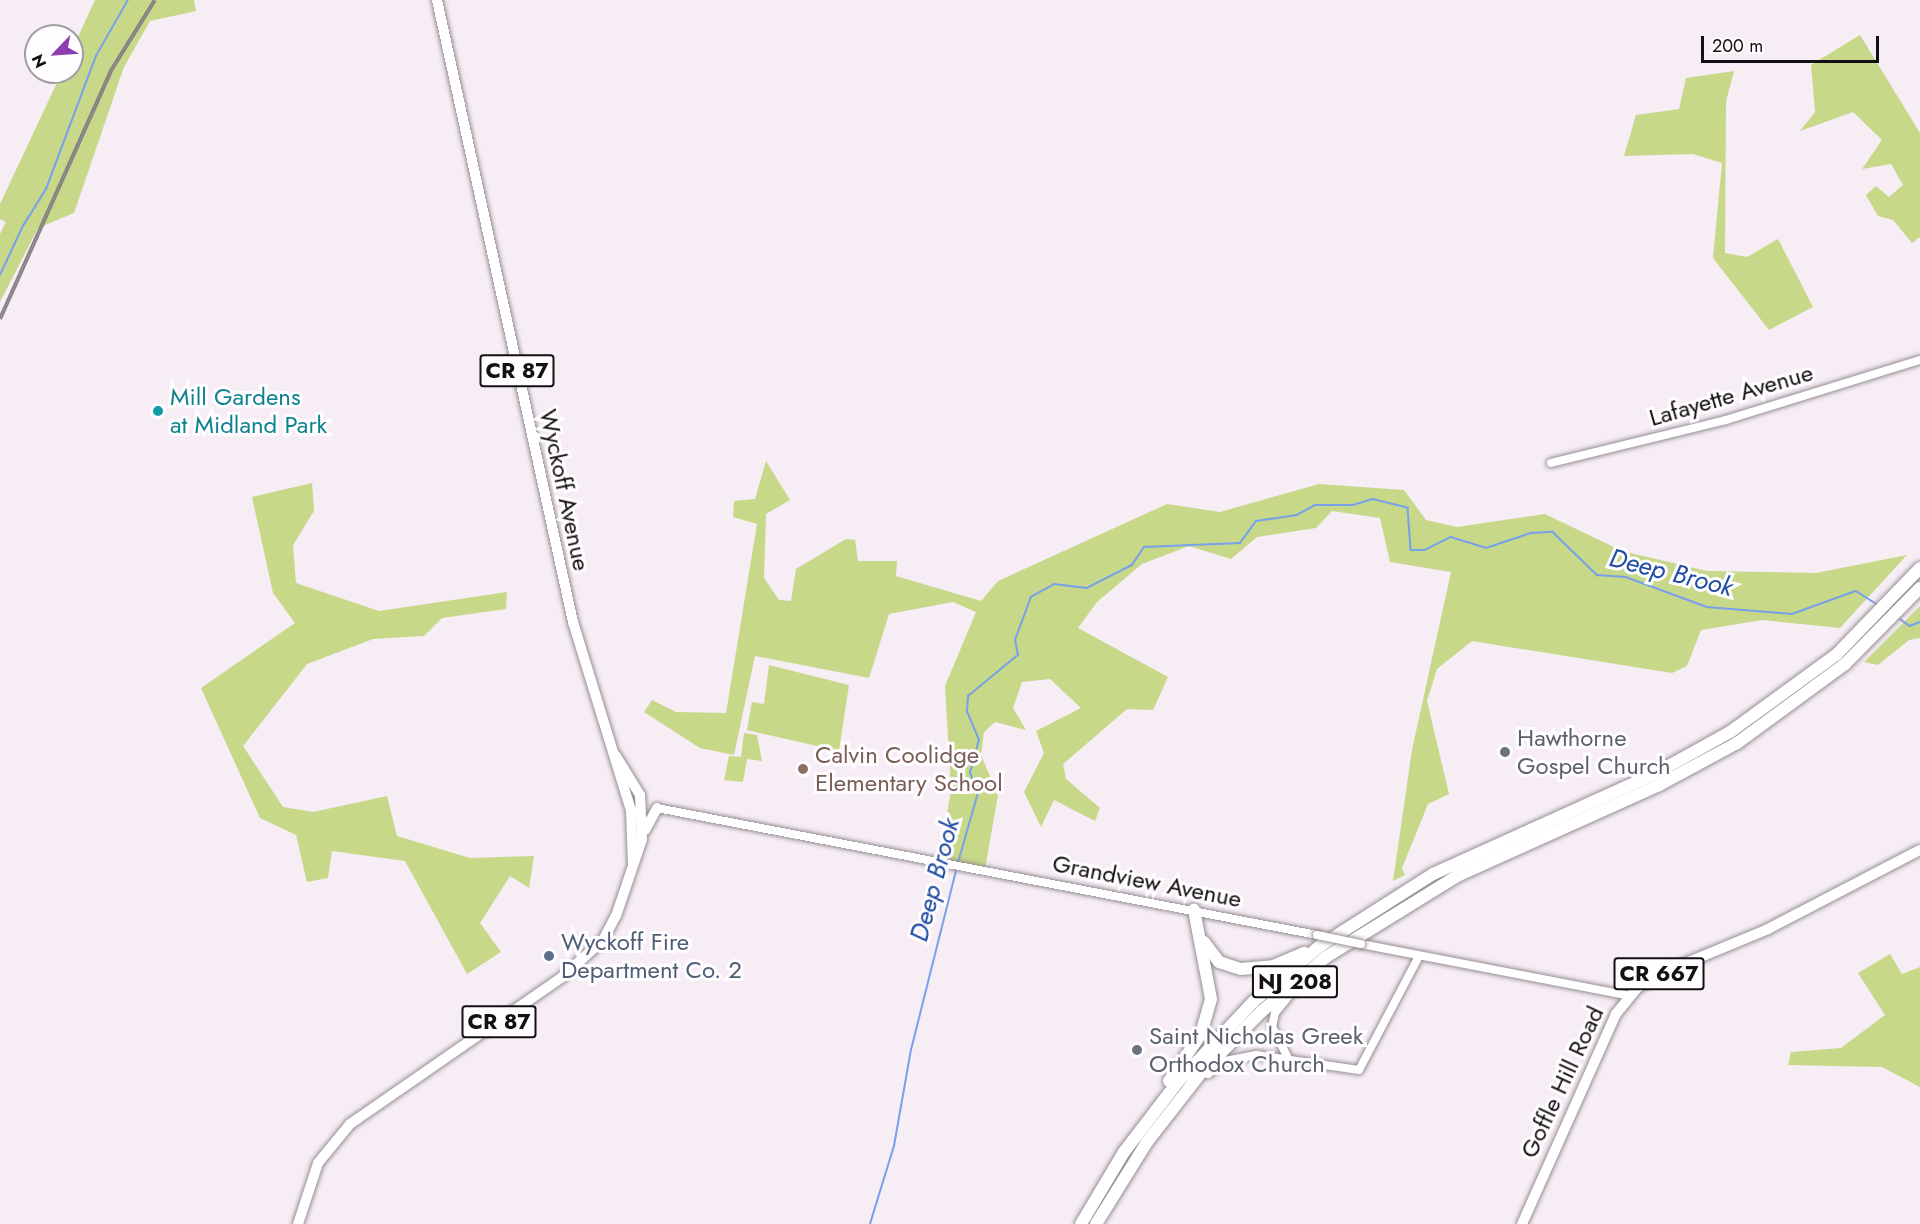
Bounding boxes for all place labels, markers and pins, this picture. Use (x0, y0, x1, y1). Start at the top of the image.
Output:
place label: Mill Gardens at Midland Park (170, 383, 327, 439)
marker: Mill Gardens at Midland Park (151, 404, 165, 418)
place label: Hawthorne Gospel Church (1517, 724, 1671, 780)
place label: Calvin Coolidge Elementary School (815, 741, 1003, 797)
marker: Hawthorne Gospel Church (1498, 745, 1512, 759)
marker: Calvin Coolidge Elementary School (796, 762, 810, 776)
place label: Wyckoff Fire Department Co. 2 (561, 928, 742, 984)
marker: Wyckoff Fire Department Co. 2 (542, 949, 556, 963)
place label: Saint Nicholas Greek Orthodox Church (1149, 1022, 1363, 1078)
marker: Saint Nicholas Greek Orthodox Church (1130, 1043, 1144, 1057)

